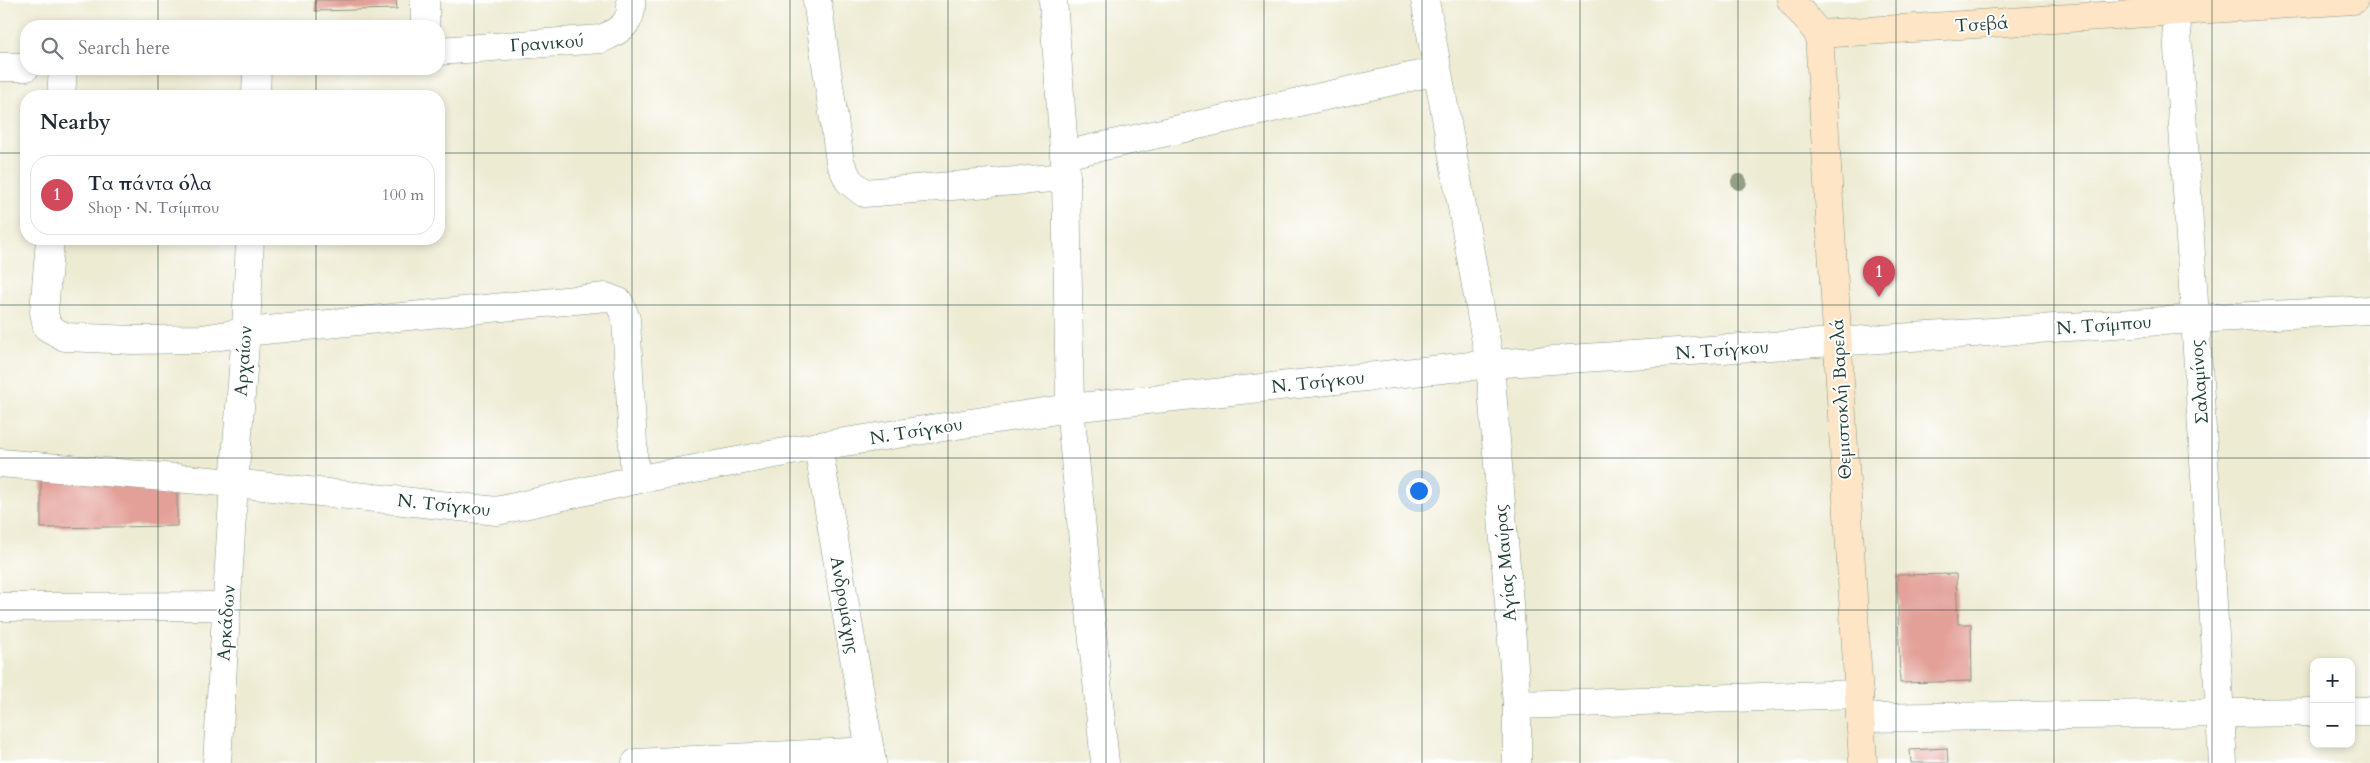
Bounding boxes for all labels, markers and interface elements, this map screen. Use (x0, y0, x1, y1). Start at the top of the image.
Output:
street label: Τσεβά (1954, 10, 2010, 39)
search box (20, 20, 445, 75)
street label: Γρανικού (509, 28, 585, 59)
icon: search (38, 34, 66, 62)
text: Search here (78, 35, 170, 61)
text: Nearby (40, 108, 111, 137)
text: Τα πάντα όλα (88, 171, 211, 197)
text: 1 (53, 184, 61, 206)
text: 100 m (382, 184, 424, 206)
text: Shop · N. Τσίμπου (88, 197, 219, 219)
pin: 1 (1863, 256, 1895, 297)
street label: N. Τσίμπου (2056, 310, 2152, 341)
street label: Θεμιστοκλή Βαρελά (1825, 318, 1858, 480)
street label: Αρχαίων (229, 325, 258, 397)
street label: Ν. Τσίγκου (1674, 335, 1770, 366)
street label: Σαλαμίνος (2184, 339, 2215, 425)
street label: Ν. Τσίγκου (1270, 365, 1366, 400)
street label: Ν. Τσίγκου (868, 412, 964, 451)
your location (1406, 478, 1432, 504)
street label: Ν. Τσίγκου (396, 488, 492, 523)
street label: Αγίας Μαύρας (1488, 503, 1523, 623)
street label: Ανδρομάχης (824, 554, 865, 656)
street label: Αρκάδων (211, 584, 242, 662)
map controls (2310, 658, 2355, 748)
button: + (2310, 658, 2355, 703)
button: − (2310, 703, 2355, 748)

